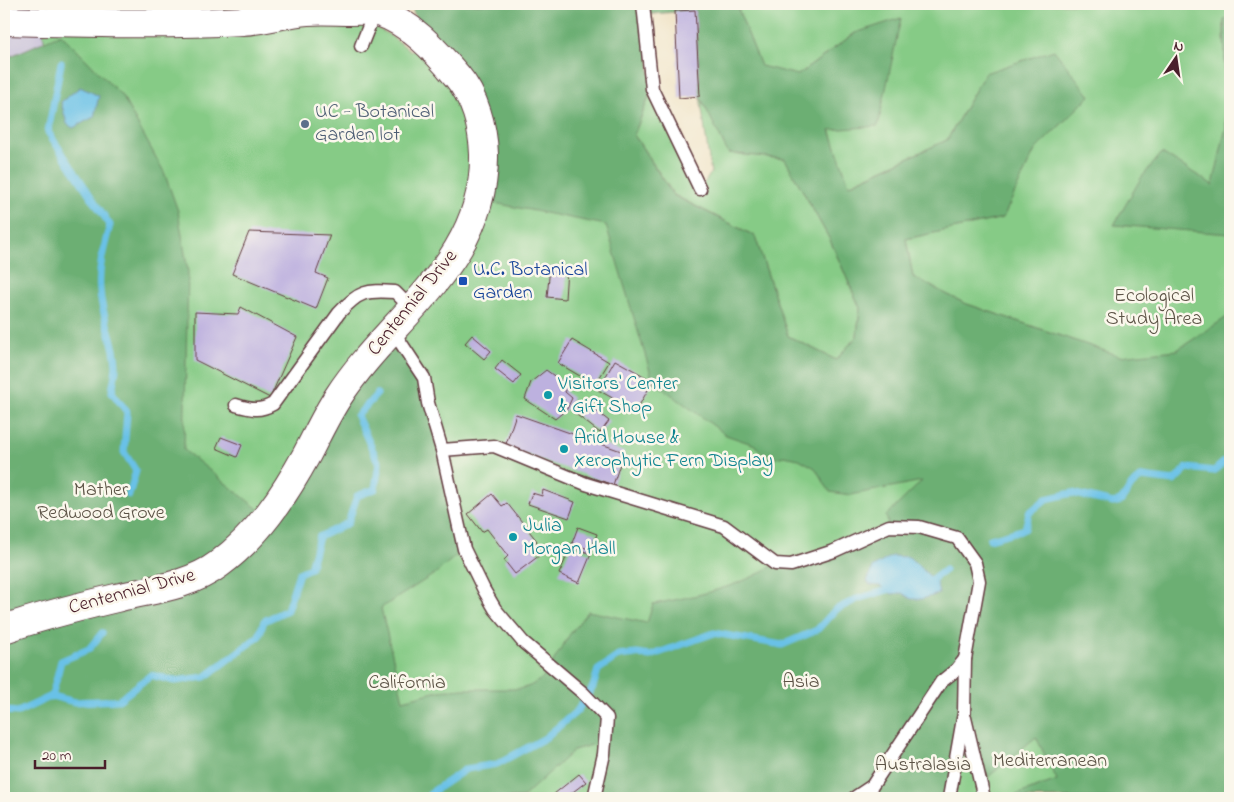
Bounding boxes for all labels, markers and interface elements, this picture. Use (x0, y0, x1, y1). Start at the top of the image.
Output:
north arrow (1152, 32, 1202, 82)
text: N (1172, 36, 1186, 58)
place label: UC - Botanical Garden lot (315, 98, 434, 150)
marker: UC - Botanical Garden lot (299, 118, 311, 130)
street label: Centennial Drive (361, 243, 465, 363)
place label: U.C. Botanical Garden (473, 256, 588, 308)
marker: U.C. Botanical Garden (457, 275, 469, 287)
park label: Ecological Study Area (1106, 282, 1202, 334)
place label: Visitors' Center & Gift Shop (557, 370, 679, 422)
marker: Visitors' Center & Gift Shop (542, 389, 554, 401)
place label: Arid House & Xerophytic Fern Display (574, 424, 773, 476)
marker: Arid House & Xerophytic Fern Display (558, 443, 570, 455)
park label: Mather Redwood Grove (37, 476, 165, 528)
place label: Julia Morgan Hall (523, 512, 616, 565)
marker: Julia Morgan Hall (507, 531, 519, 543)
street label: Centennial Drive (66, 561, 198, 623)
park label: Asia (783, 668, 819, 697)
park label: California (368, 669, 446, 698)
scale bar (35, 737, 105, 769)
text: 20 m (42, 745, 72, 767)
park label: Mediterranean (993, 747, 1107, 776)
park label: Australasia (875, 751, 971, 780)

